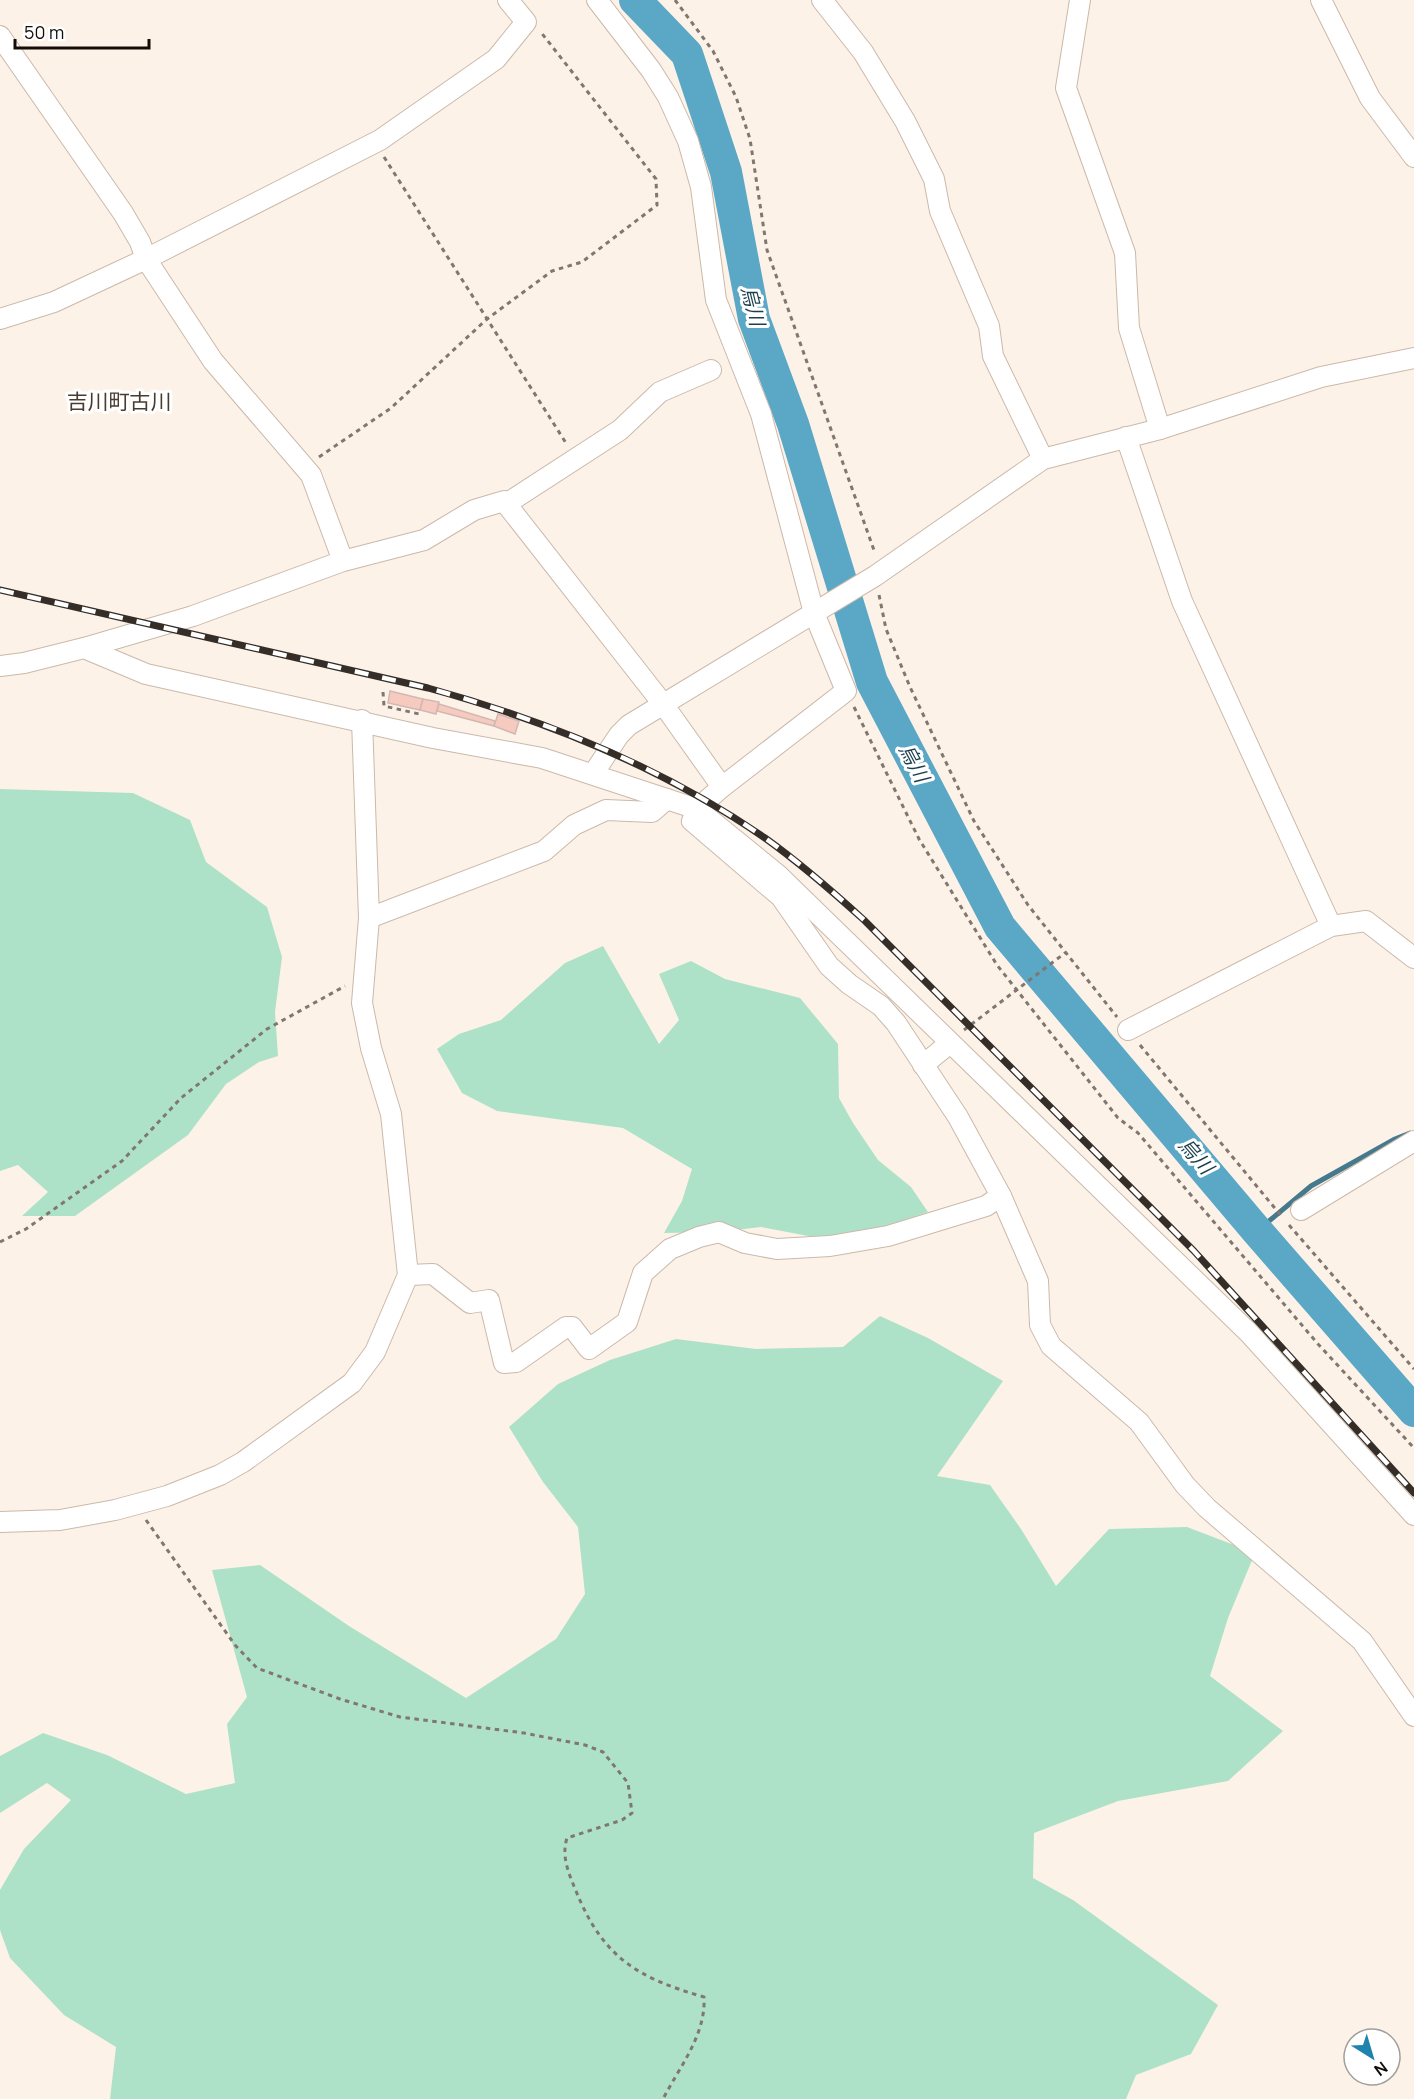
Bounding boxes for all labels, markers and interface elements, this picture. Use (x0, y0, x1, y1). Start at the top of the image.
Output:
scale bar (15, 12, 148, 50)
text: 50 m (24, 20, 64, 44)
water label: 烏川 (736, 283, 772, 330)
district label: 吉川町古川 (67, 387, 172, 415)
water label: 烏川 (893, 739, 937, 789)
water label: 烏川 (1173, 1132, 1221, 1181)
north arrow (1342, 2027, 1402, 2087)
text: N (1370, 2057, 1392, 2081)

